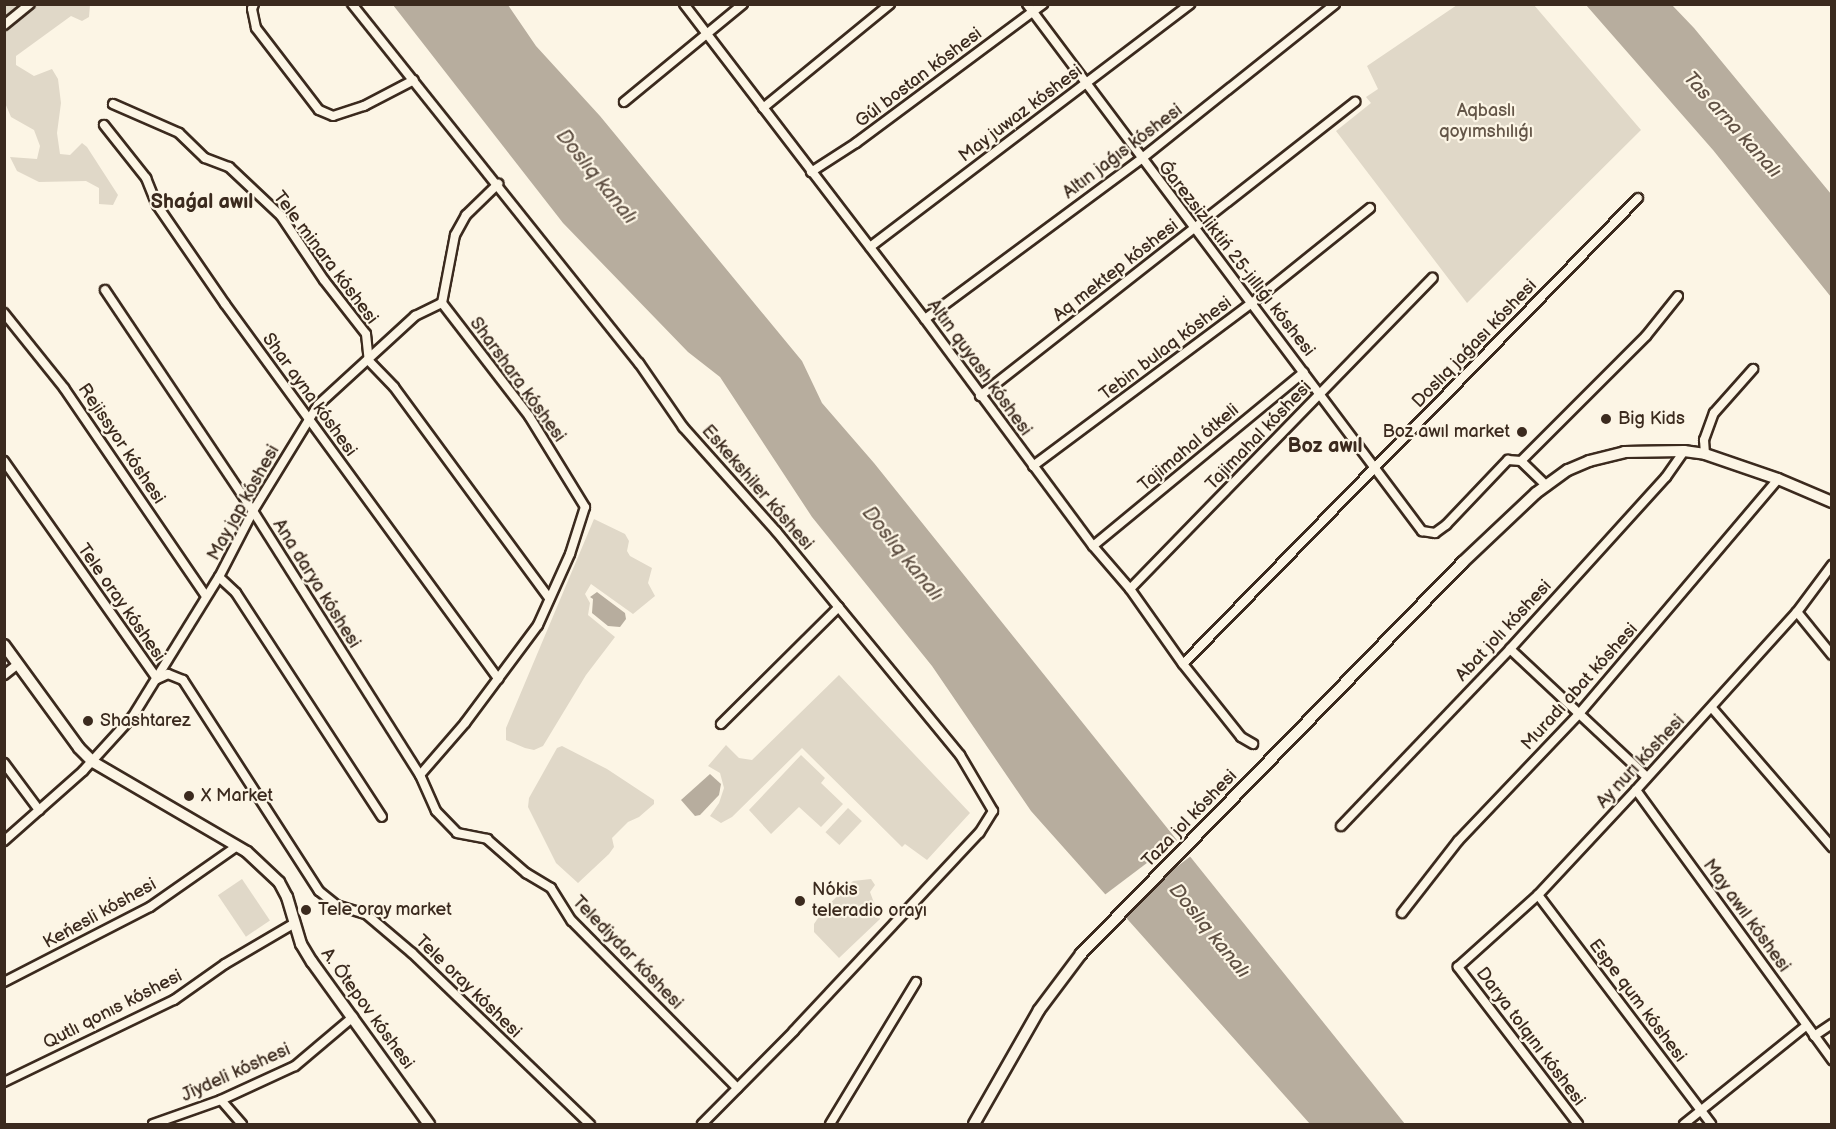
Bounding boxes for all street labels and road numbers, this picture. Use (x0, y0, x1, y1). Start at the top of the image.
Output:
street label: Gúl bostan kóshesi (851, 23, 987, 133)
street label: May juwaz kóshesi (955, 60, 1087, 168)
street label: Altın jaǵıs kóshesi (1059, 100, 1187, 204)
street label: Ǵarezsizliktiń 25-jıllıǵı kóshesi (1153, 157, 1319, 361)
street label: Tele minara kóshesi (268, 187, 382, 329)
street label: Aq mektep kóshesi (1049, 215, 1183, 327)
street label: Doslıq jaǵası kóshesi (1408, 275, 1542, 413)
street label: Tebin bulaq kóshesi (1096, 292, 1236, 406)
street label: Altın quyash kóshesi (922, 296, 1036, 440)
street label: Sharshara kóshesi (464, 313, 570, 447)
street label: Shar ayna kóshesi (257, 329, 361, 461)
street label: Tajimahal kóshesi (1202, 377, 1316, 495)
street label: Rejissyor kóshesi (73, 380, 169, 508)
street label: Tajimahal ótkeli (1134, 400, 1244, 496)
street label: Eskekshiler kóshesi (697, 421, 817, 555)
street label: May jap kóshesi (203, 441, 285, 565)
street label: Ana darya kóshesi (268, 515, 364, 653)
street label: Tele oray kóshesi (72, 539, 170, 667)
street label: Abat jolı kóshesi (1452, 576, 1556, 686)
street label: Muradı abat kóshesi (1517, 619, 1643, 755)
street label: Ay nurı kóshesi (1592, 710, 1690, 814)
street label: Taza jol kóshesi (1138, 766, 1242, 872)
street label: May awıl kóshesi (1697, 855, 1795, 977)
street label: Keńesli kóshesi (40, 874, 160, 954)
street label: Telediydar kóshesi (567, 892, 687, 1014)
street label: Tele oray kóshesi (410, 931, 526, 1043)
street label: Espe qum kóshesi (1584, 935, 1690, 1067)
street label: A. Ótepov kóshesi (316, 944, 418, 1074)
street label: Darya tolqını kóshesi (1471, 964, 1589, 1110)
street label: Qutlı qonıs kóshesi (40, 966, 186, 1054)
street label: Jiydeli kóshesi (178, 1039, 294, 1107)

